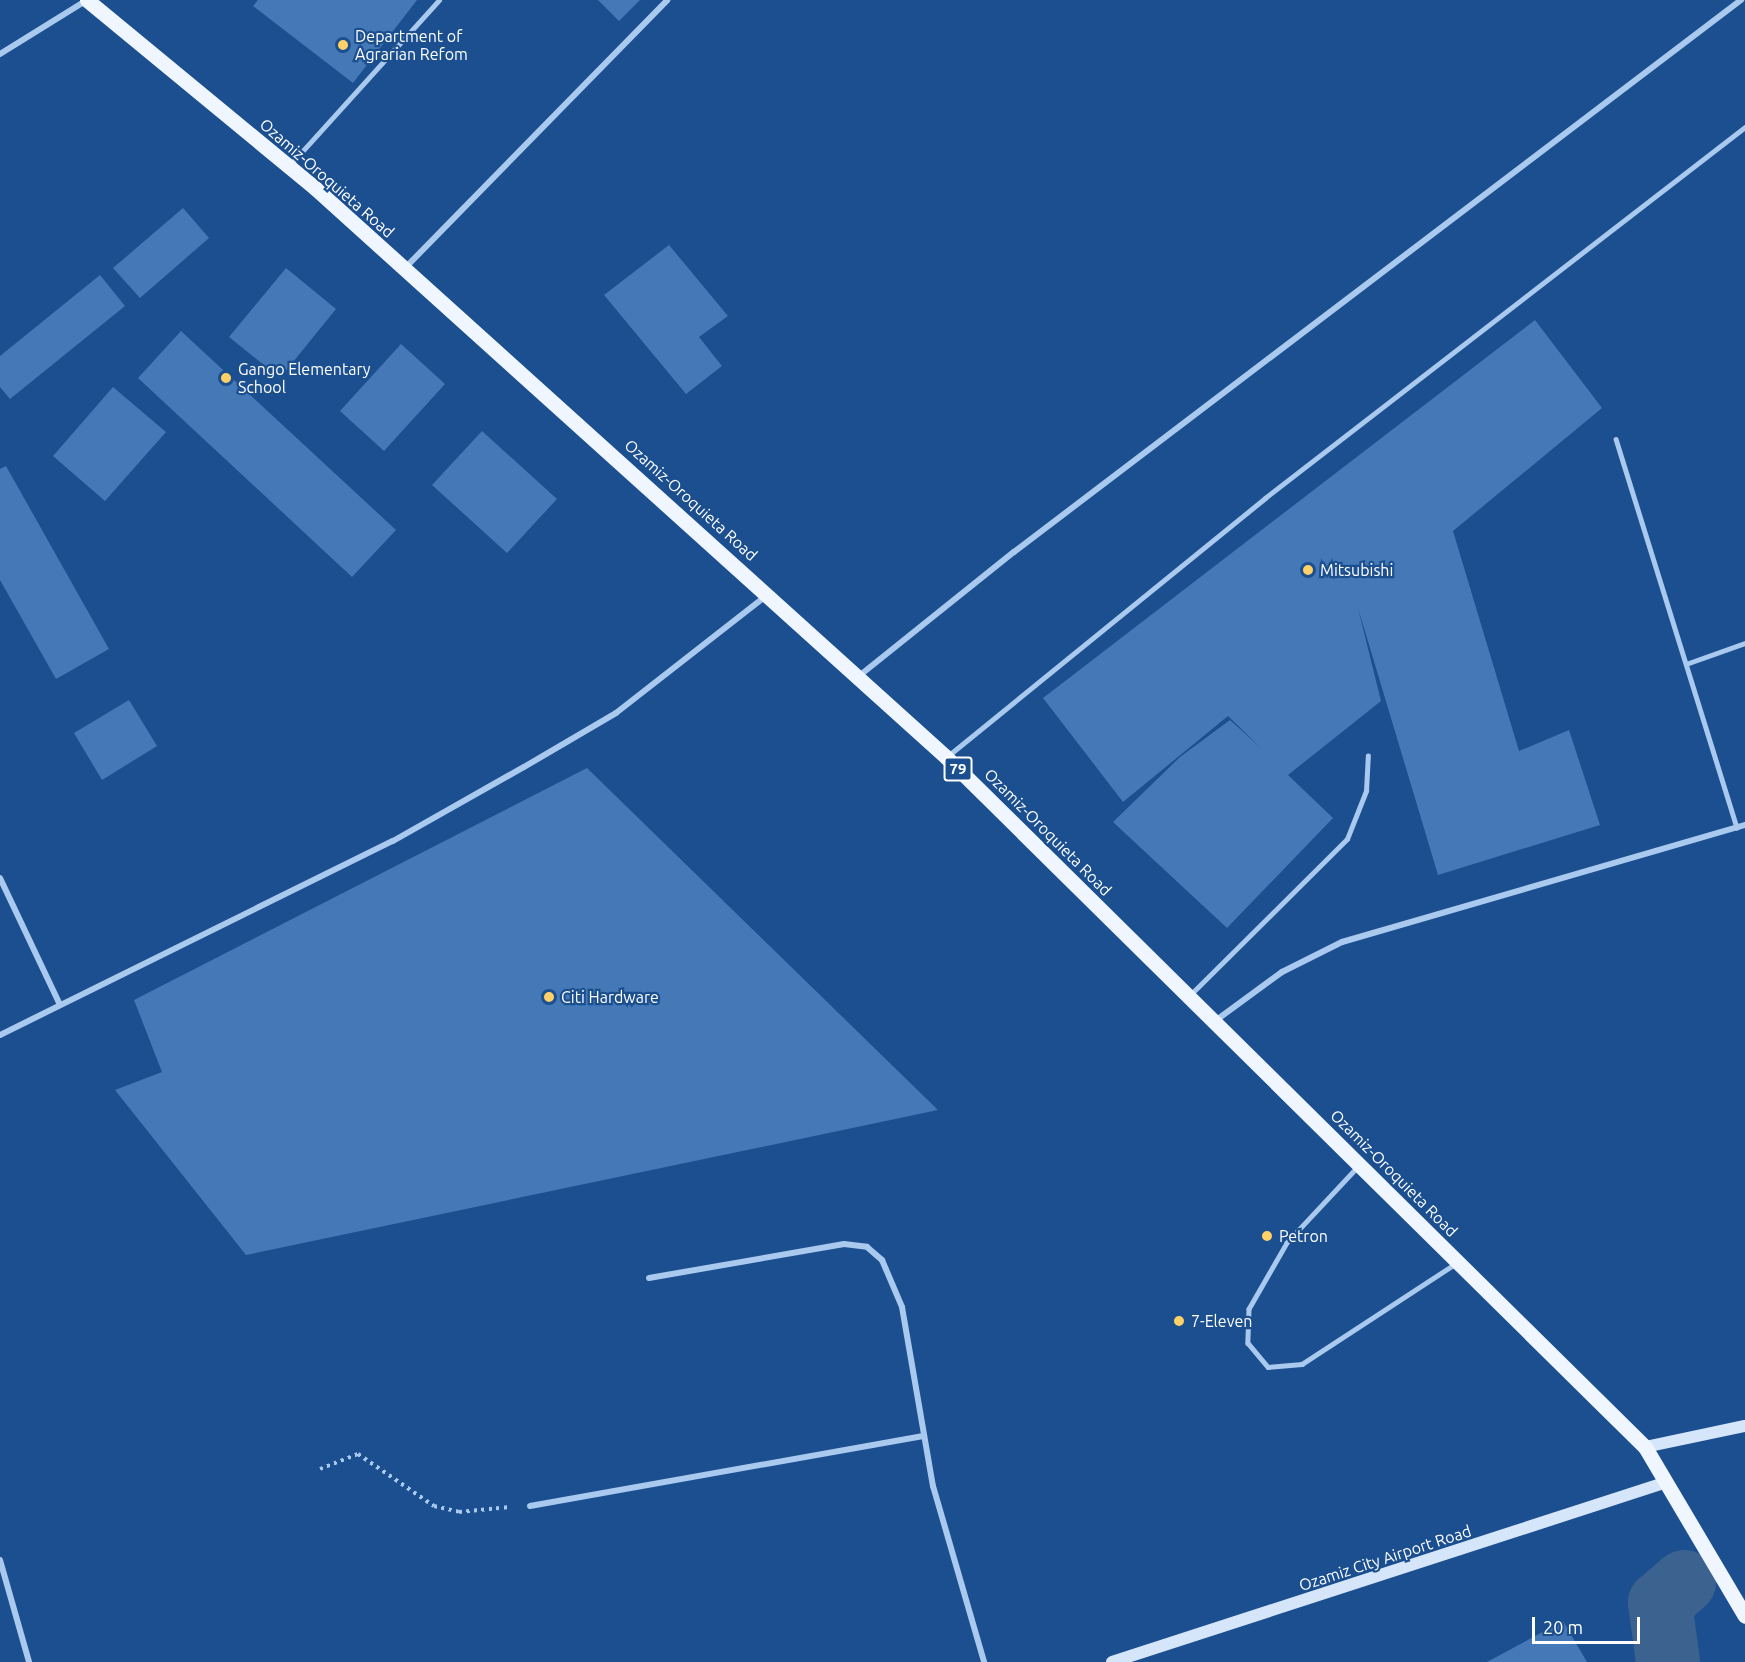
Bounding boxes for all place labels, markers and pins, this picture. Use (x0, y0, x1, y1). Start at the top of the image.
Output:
place label: Department of Agrarian Refom (355, 26, 468, 64)
marker: Department of Agrarian Refom (336, 38, 350, 52)
place label: Gango Elementary School (238, 359, 371, 397)
marker: Gango Elementary School (219, 371, 233, 385)
place label: Mitsubishi (1320, 560, 1393, 580)
marker: Mitsubishi (1301, 563, 1315, 577)
place label: Citi Hardware (561, 987, 659, 1007)
marker: Citi Hardware (542, 990, 556, 1004)
place label: Petron (1279, 1226, 1328, 1246)
marker: Petron (1260, 1229, 1274, 1243)
place label: 7-Eleven (1191, 1311, 1252, 1331)
marker: 7-Eleven (1172, 1314, 1186, 1328)

